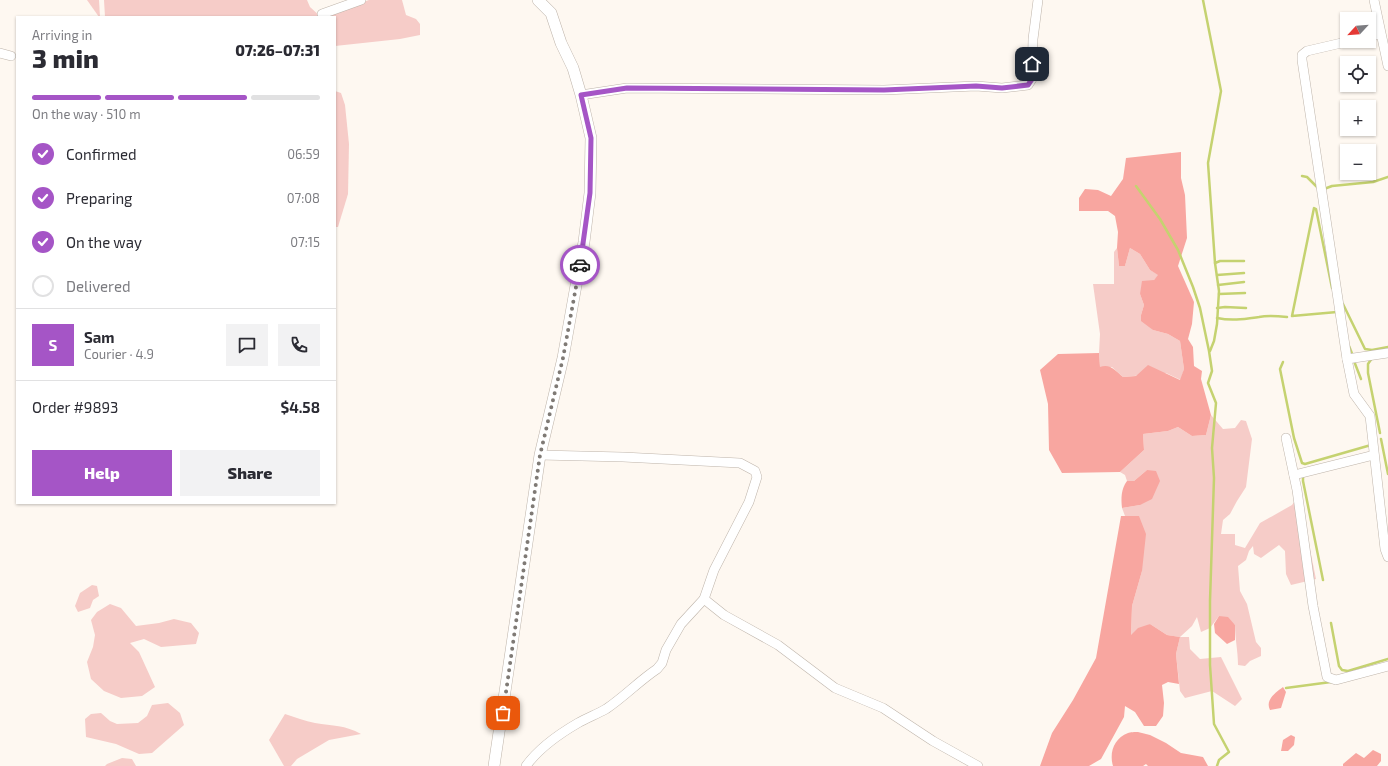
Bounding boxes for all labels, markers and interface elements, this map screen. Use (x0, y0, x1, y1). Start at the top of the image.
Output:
north arrow (1340, 12, 1376, 48)
map controls (1340, 12, 1376, 180)
text: Arriving in (32, 27, 92, 43)
text: 07:26–07:31 (235, 41, 320, 59)
text: 3 min (32, 42, 99, 73)
pin (1015, 47, 1049, 81)
icon: home (1021, 53, 1043, 75)
button: locate (1340, 56, 1376, 92)
button: + (1340, 100, 1376, 136)
text: On the way · 510 m (32, 106, 141, 122)
icon: check (32, 143, 54, 165)
button: − (1340, 144, 1376, 180)
text: Confirmed (66, 145, 137, 163)
text: 06:59 (287, 146, 320, 162)
icon: check (32, 187, 54, 209)
text: Preparing (66, 189, 132, 207)
text: 07:08 (287, 190, 320, 206)
icon: check (32, 231, 54, 253)
text: On the way (66, 233, 142, 251)
text: 07:15 (290, 234, 320, 250)
courier (560, 245, 600, 285)
icon: car (569, 254, 591, 276)
text: Delivered (66, 277, 131, 295)
button: chat (226, 324, 268, 366)
button: phone (278, 324, 320, 366)
text: Sam (84, 328, 115, 346)
text: S (49, 336, 57, 354)
text: Courier · 4.9 (84, 346, 154, 362)
text: Order #9893 (32, 398, 118, 416)
text: $4.58 (280, 398, 320, 416)
button: Help (32, 450, 172, 496)
button: Share (180, 450, 320, 496)
pin (486, 696, 520, 730)
icon: bag (492, 702, 514, 724)

